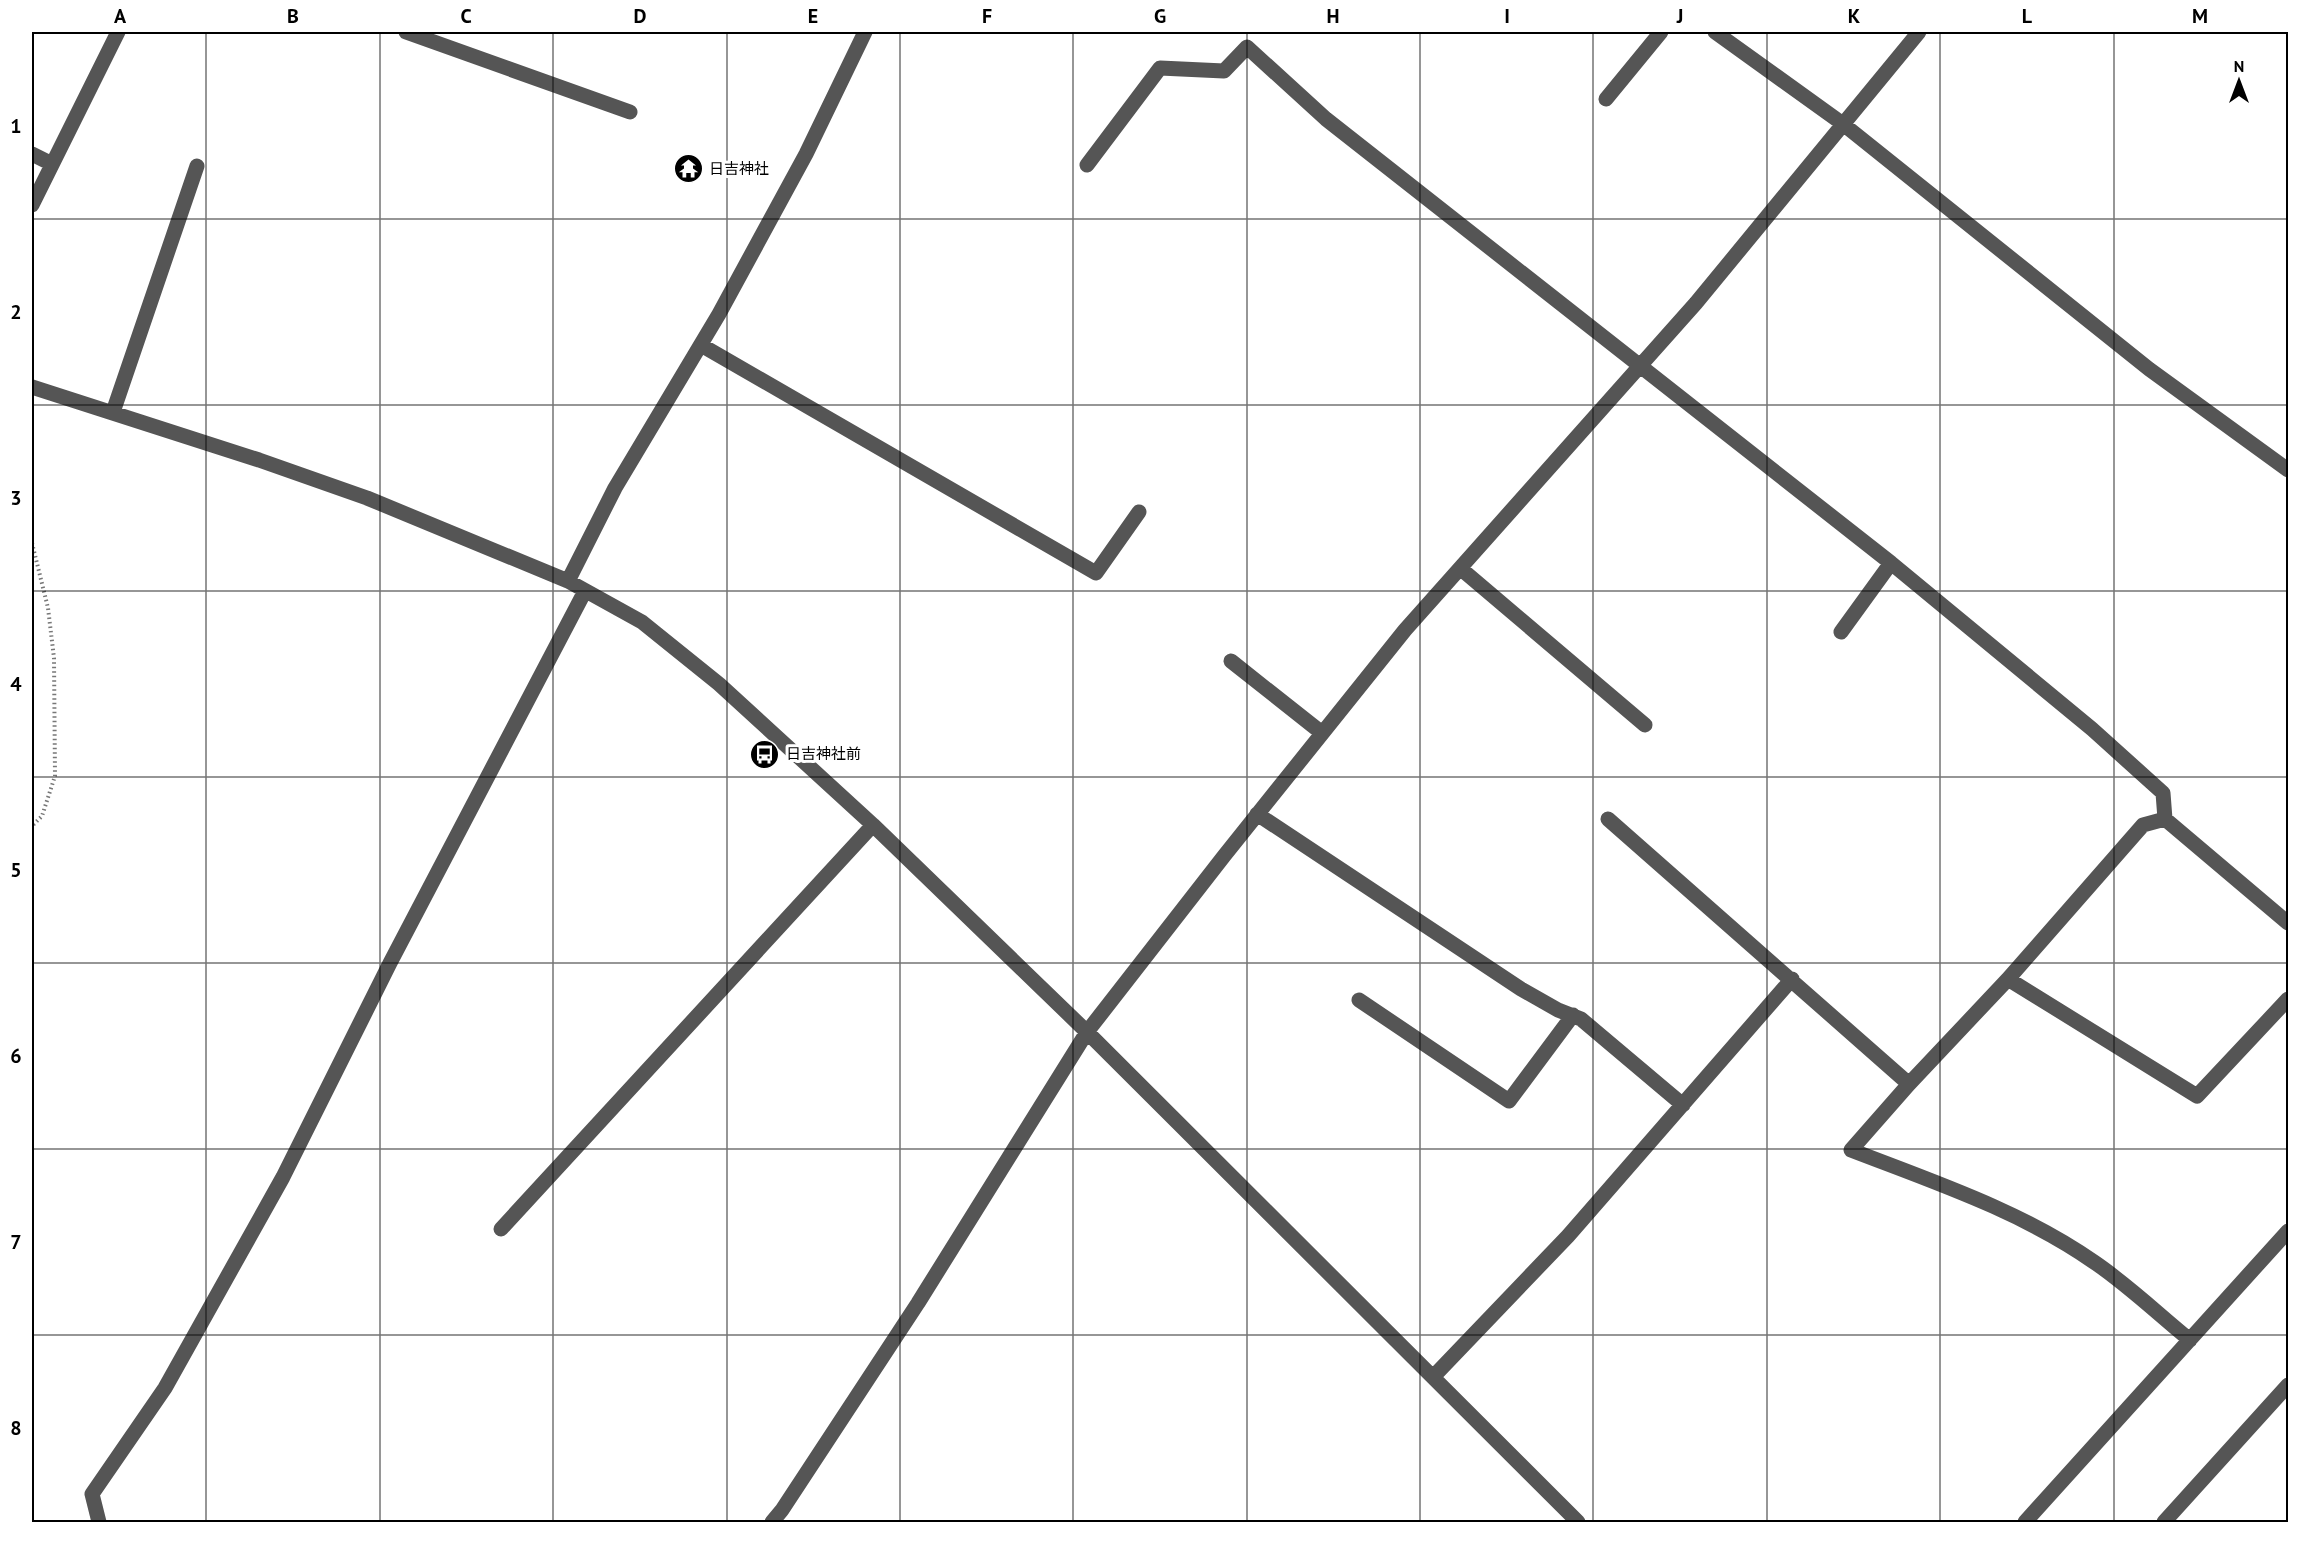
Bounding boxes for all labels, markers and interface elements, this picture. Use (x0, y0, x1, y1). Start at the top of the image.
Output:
text: A (114, 3, 127, 29)
text: B (287, 3, 299, 29)
text: C (460, 3, 472, 29)
text: D (634, 3, 647, 29)
text: E (808, 3, 818, 29)
text: F (982, 3, 992, 29)
text: G (1154, 3, 1166, 29)
text: H (1326, 3, 1340, 29)
text: I (1504, 3, 1510, 29)
text: J (1676, 3, 1683, 29)
text: K (1848, 3, 1861, 29)
text: L (2022, 3, 2033, 29)
text: M (2192, 3, 2208, 29)
north arrow (2209, 51, 2269, 111)
text: N (2234, 56, 2244, 76)
text: 1 (10, 113, 22, 139)
temple icon: 日吉神社 (672, 153, 704, 185)
place label: 日吉神社 (709, 159, 769, 178)
text: 2 (10, 299, 22, 325)
text: 3 (10, 485, 22, 511)
text: 4 (10, 671, 22, 697)
bus stop icon: 日吉神社前 (749, 738, 781, 770)
place label: 日吉神社前 (786, 744, 861, 763)
text: 5 (10, 857, 22, 883)
text: 6 (10, 1043, 22, 1069)
text: 7 (10, 1229, 22, 1255)
text: 8 (10, 1415, 22, 1441)

